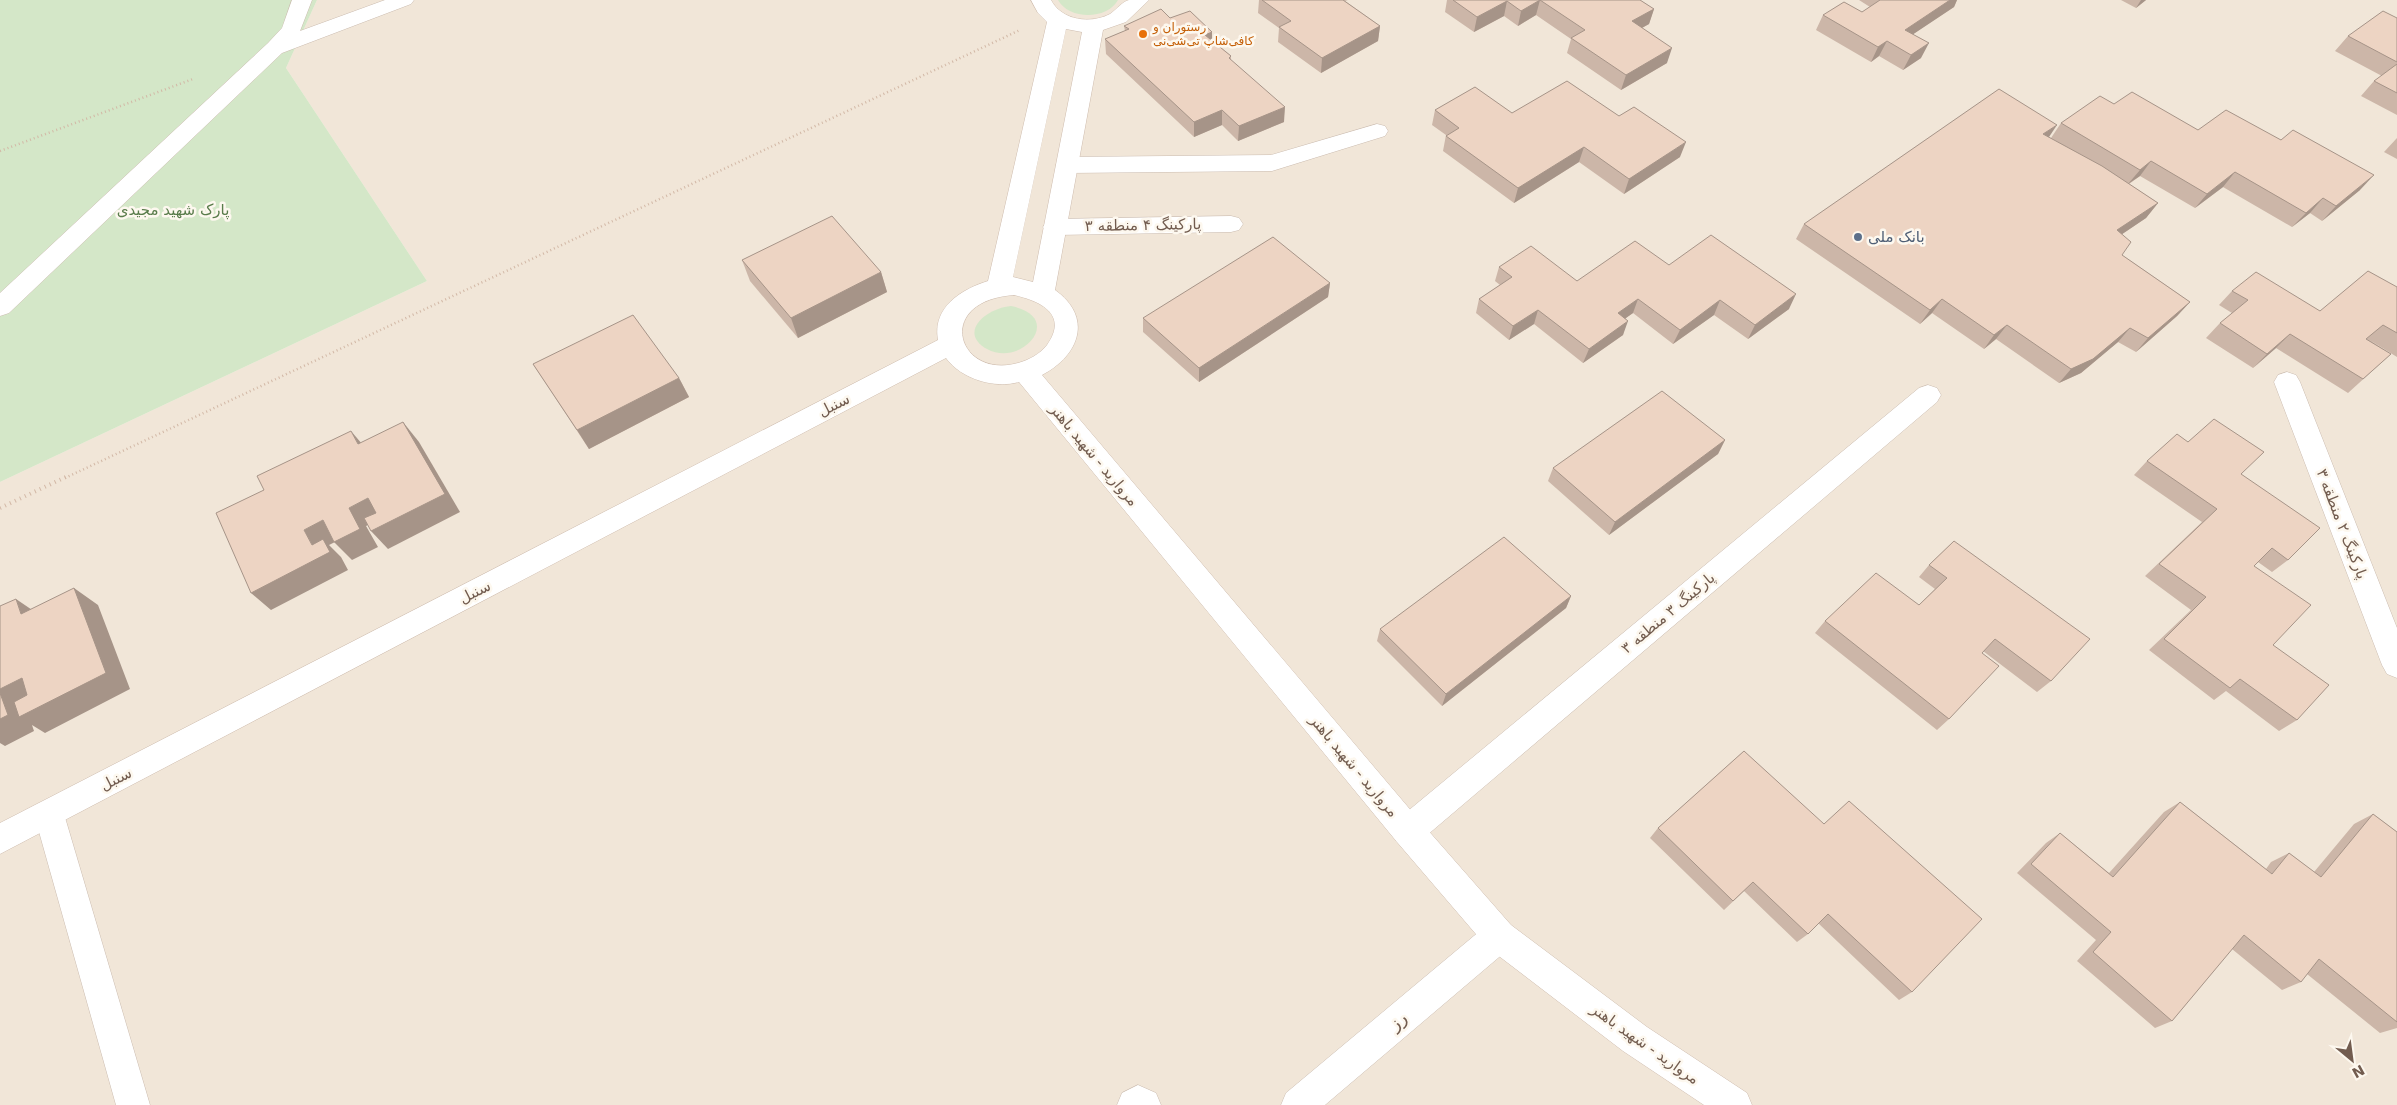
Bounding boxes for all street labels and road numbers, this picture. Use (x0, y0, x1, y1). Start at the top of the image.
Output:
street label: پارکینگ ۴ منطقه ۳ (1085, 215, 1201, 236)
street label: سنبل (815, 389, 853, 421)
street label: مروارید - شهید باهنر (1045, 399, 1142, 510)
street label: پارکینگ ۲ منطقه ۳ (2312, 466, 2371, 582)
street label: پارکینگ ۳ منطقه ۳ (1618, 569, 1719, 658)
street label: سنبل (456, 576, 494, 608)
street label: مروارید - شهید باهنر (1305, 710, 1402, 821)
street label: سنبل (97, 763, 135, 795)
street label: مروارید - شهید باهنر (1587, 999, 1703, 1088)
street label: رز (1384, 1007, 1411, 1035)

